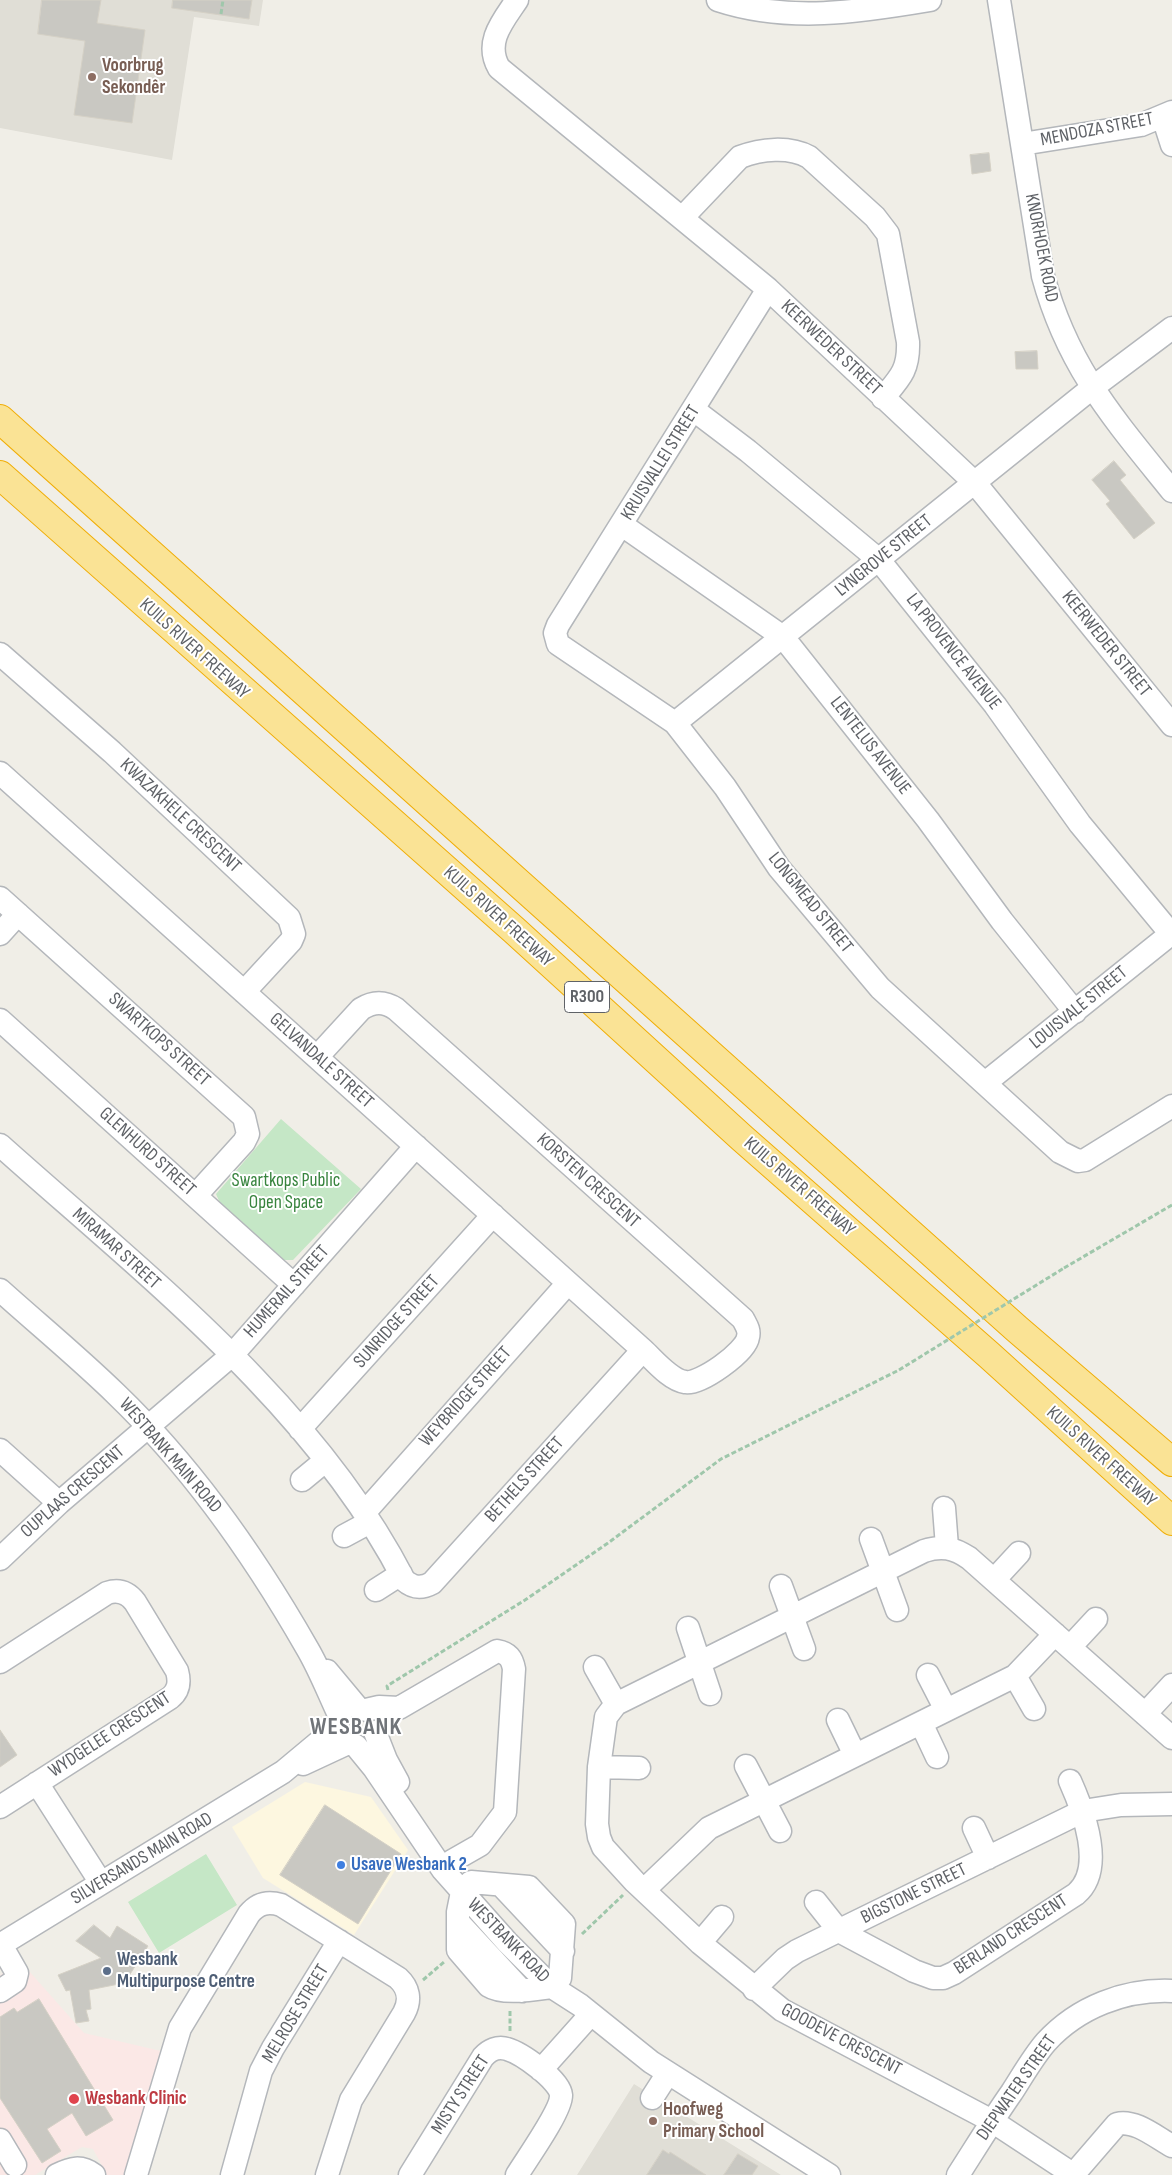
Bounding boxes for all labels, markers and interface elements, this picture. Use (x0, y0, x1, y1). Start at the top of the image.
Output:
place label: Voorbrug Sekondêr (102, 55, 165, 99)
marker: Voorbrug Sekondêr (86, 71, 98, 83)
street label: MENDOZA STREET (1039, 108, 1155, 152)
street label: KNORHOEK ROAD (1019, 192, 1063, 304)
street label: KEERWEDER STREET (776, 295, 886, 401)
street label: KRUISVALLEI STREET (617, 401, 705, 525)
street label: LYNGROVE STREET (831, 510, 937, 602)
street label: KEERWEDER STREET (1056, 586, 1156, 702)
street label: LA PROVENCE AVENUE (901, 589, 1005, 715)
street label: KUILS RIVER FREEWAY (134, 594, 254, 704)
street label: LENTELUS AVENUE (825, 692, 915, 800)
street label: KWAZAKHELE CRESCENT (115, 754, 245, 878)
street label: LONGMEAD STREET (763, 848, 857, 958)
street label: KUILS RIVER FREEWAY (438, 862, 558, 972)
street label: LOUISVALE STREET (1025, 962, 1133, 1054)
road number: R300 (564, 982, 610, 1012)
street label: SWARTKOPS STREET (103, 988, 215, 1092)
street label: GELVANDALE STREET (264, 1008, 378, 1114)
street label: GLENHURD STREET (94, 1103, 200, 1201)
street label: KORSTEN CRESCENT (532, 1129, 644, 1233)
street label: KUILS RIVER FREEWAY (739, 1133, 859, 1241)
park label: Swartkops Public Open Space (232, 1170, 340, 1214)
street label: MIRAMAR STREET (67, 1203, 165, 1295)
street label: HUMERAIL STREET (239, 1241, 335, 1343)
street label: SUNRIDGE STREET (349, 1271, 445, 1373)
street label: WEYBRIDGE STREET (415, 1342, 517, 1452)
street label: WESTBANK MAIN ROAD (114, 1394, 226, 1518)
street label: KUILS RIVER FREEWAY (1041, 1402, 1161, 1512)
street label: BETHELS STREET (481, 1432, 569, 1528)
street label: OUPLAAS CRESCENT (16, 1441, 130, 1543)
street label: WYDGELEE CRESCENT (45, 1687, 175, 1783)
district label: WESBANK (309, 1714, 403, 1742)
street label: SILVERSANDS MAIN ROAD (67, 1808, 217, 1910)
place label: Usave Wesbank 2 (351, 1854, 467, 1876)
marker: Usave Wesbank 2 (335, 1859, 347, 1871)
street label: BIGSTONE STREET (857, 1859, 971, 1929)
street label: BERLAND CRESCENT (950, 1890, 1072, 1980)
street label: WESTBANK ROAD (462, 1894, 554, 1988)
place label: Wesbank Multipurpose Centre (117, 1949, 255, 1993)
street label: MELROSE STREET (258, 1961, 334, 2067)
marker: Wesbank Multipurpose Centre (101, 1965, 113, 1977)
street label: GOODEVE CRESCENT (777, 1999, 905, 2081)
street label: DIEPWATER STREET (972, 2031, 1062, 2145)
street label: MISTY STREET (427, 2051, 495, 2139)
place label: Wesbank Clinic (85, 2088, 187, 2110)
marker: Wesbank Clinic (67, 2092, 81, 2106)
place label: Hoofweg Primary School (663, 2099, 764, 2143)
marker: Hoofweg Primary School (647, 2115, 659, 2127)

